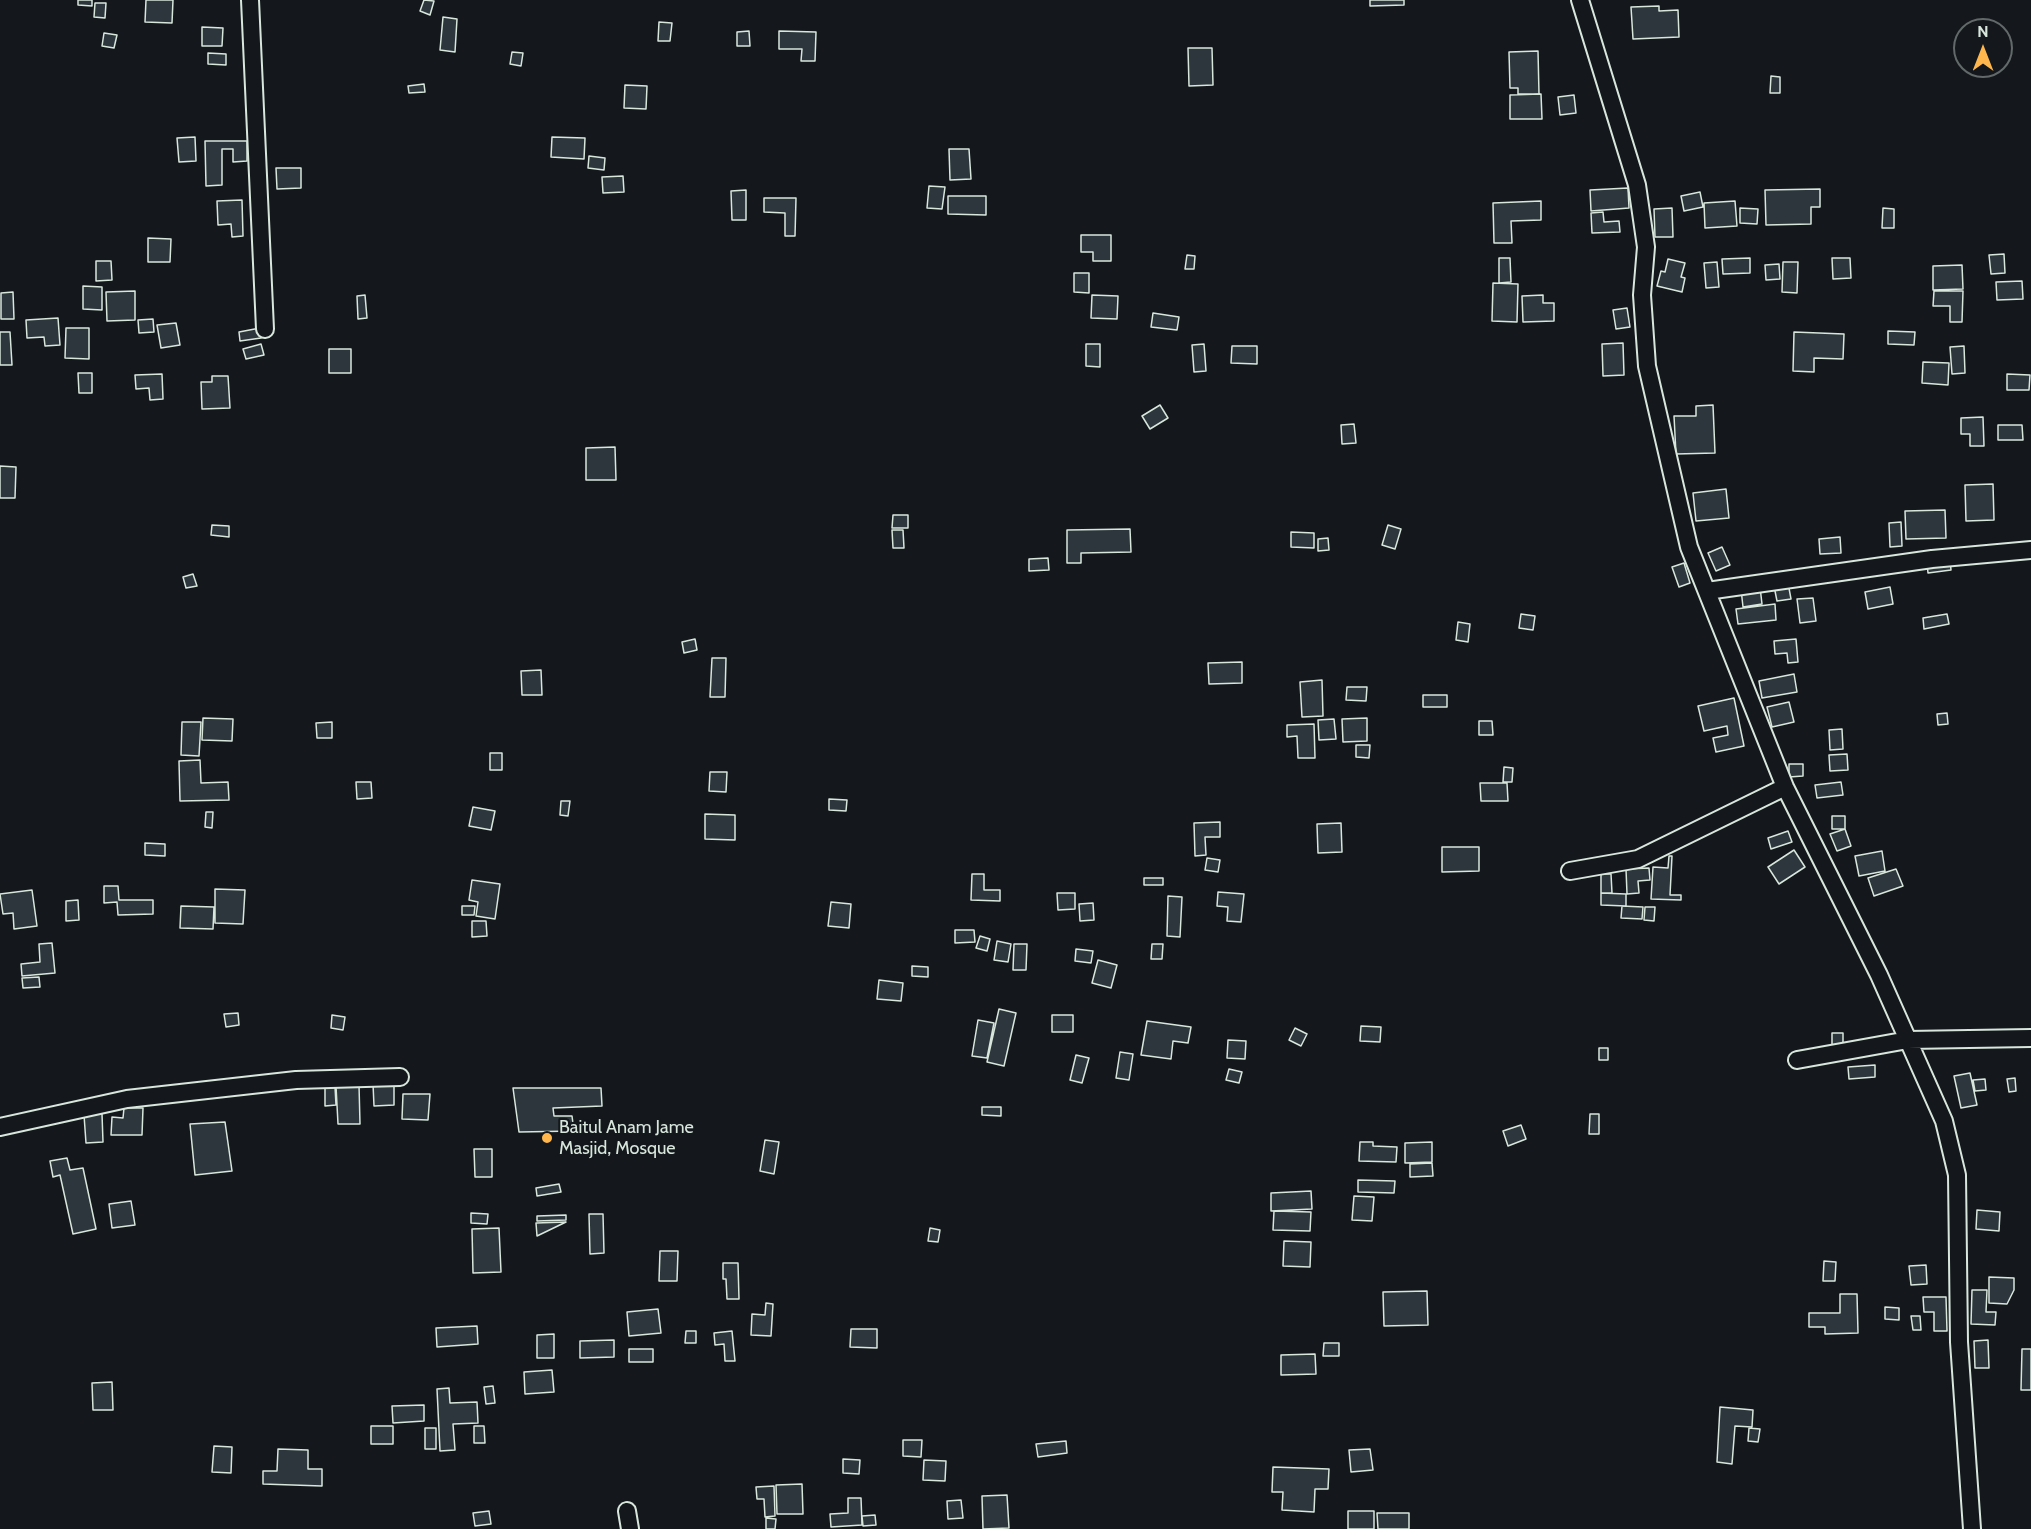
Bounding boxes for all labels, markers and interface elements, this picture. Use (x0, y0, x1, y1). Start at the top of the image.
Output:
north arrow (1953, 18, 2013, 78)
text: N (1977, 22, 1989, 41)
place label: Baitul Anam Jame Masjid, Mosque (559, 1117, 694, 1160)
marker: Baitul Anam Jame Masjid, Mosque (540, 1131, 554, 1145)

